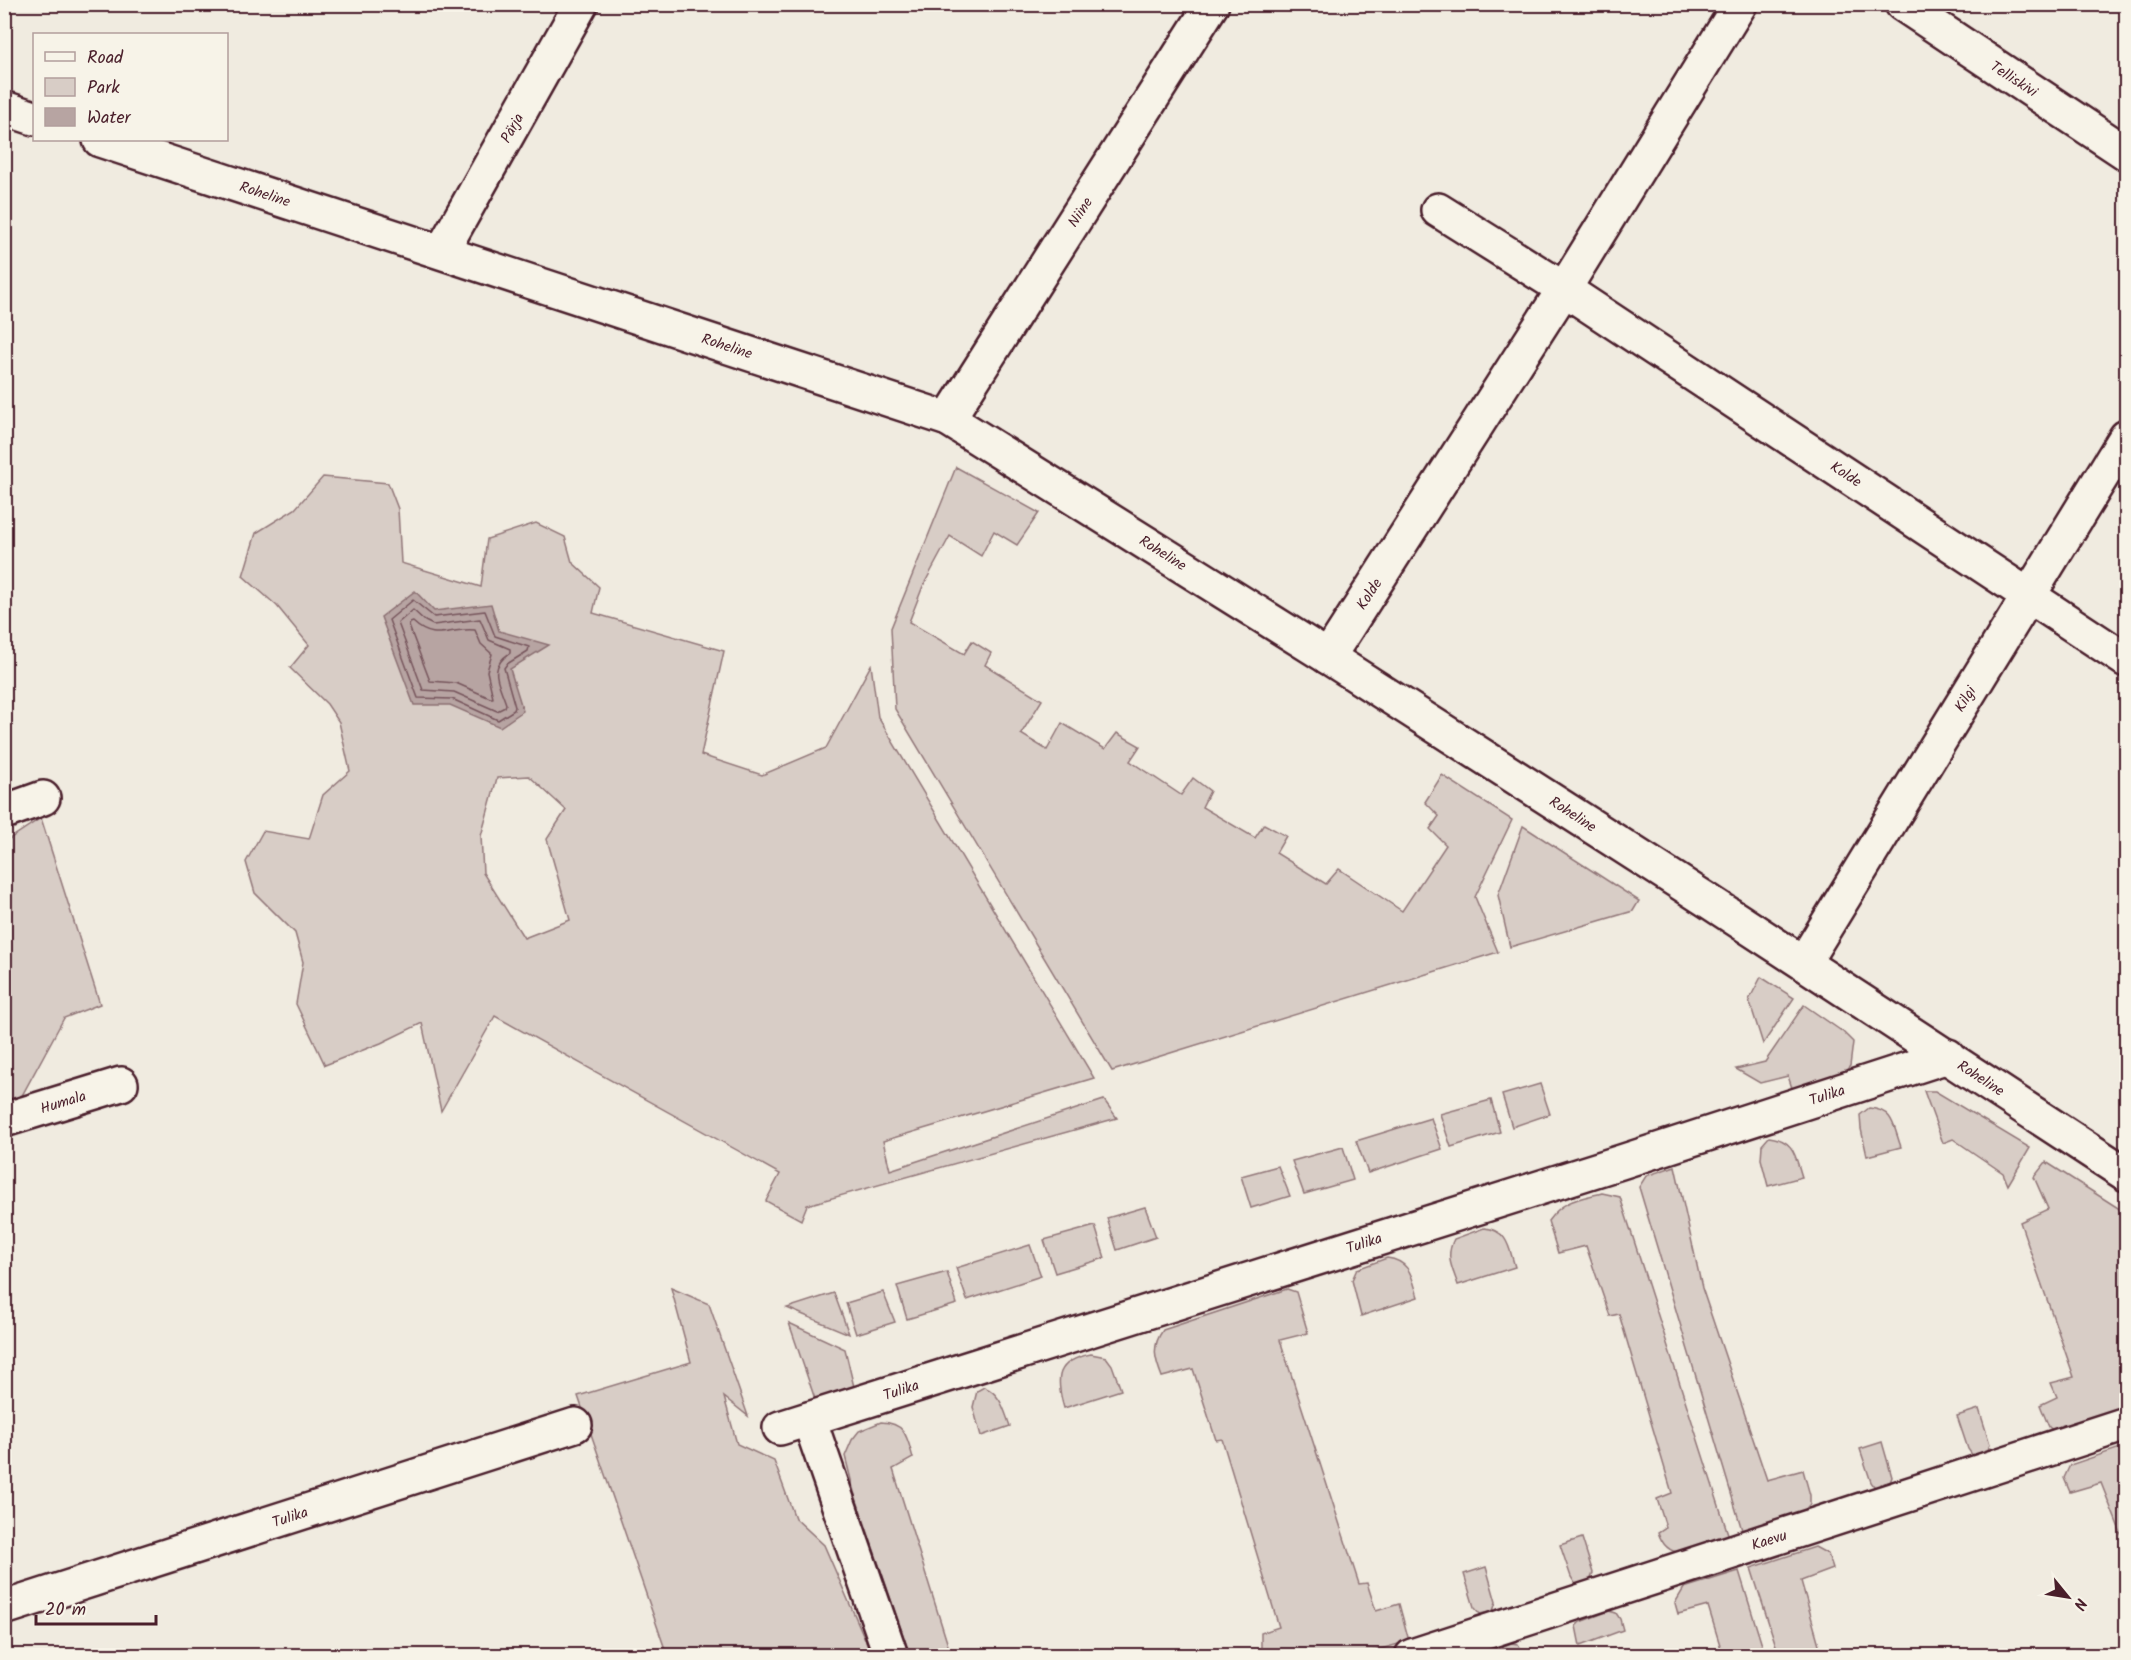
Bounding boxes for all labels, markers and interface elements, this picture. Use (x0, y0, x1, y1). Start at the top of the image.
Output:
legend (33, 33, 228, 141)
text: Road (87, 44, 124, 73)
street label: Telliskivi (1985, 55, 2043, 105)
text: Park (87, 74, 120, 103)
text: Water (87, 104, 132, 133)
street label: Pärja (495, 109, 531, 148)
street label: Roheline (236, 175, 294, 215)
street label: Niine (1062, 192, 1100, 233)
street label: Roheline (698, 327, 756, 367)
street label: Kolde (1825, 456, 1866, 494)
street label: Roheline (1134, 530, 1191, 578)
street label: Kolde (1351, 574, 1389, 615)
street label: Kilgi (1949, 681, 1984, 717)
street label: Roheline (1544, 791, 1601, 839)
street label: Roheline (1952, 1055, 2009, 1103)
street label: Tulika (1806, 1079, 1848, 1113)
street label: Humala (37, 1085, 89, 1121)
street label: Tulika (1343, 1227, 1385, 1261)
street label: Tulika (880, 1374, 922, 1408)
street label: Tulika (269, 1501, 311, 1535)
street label: Kaevu (1748, 1524, 1790, 1558)
north arrow (2038, 1567, 2098, 1627)
scale bar (36, 1588, 156, 1626)
text: N (2066, 1593, 2093, 1614)
text: 20 m (45, 1596, 86, 1625)

